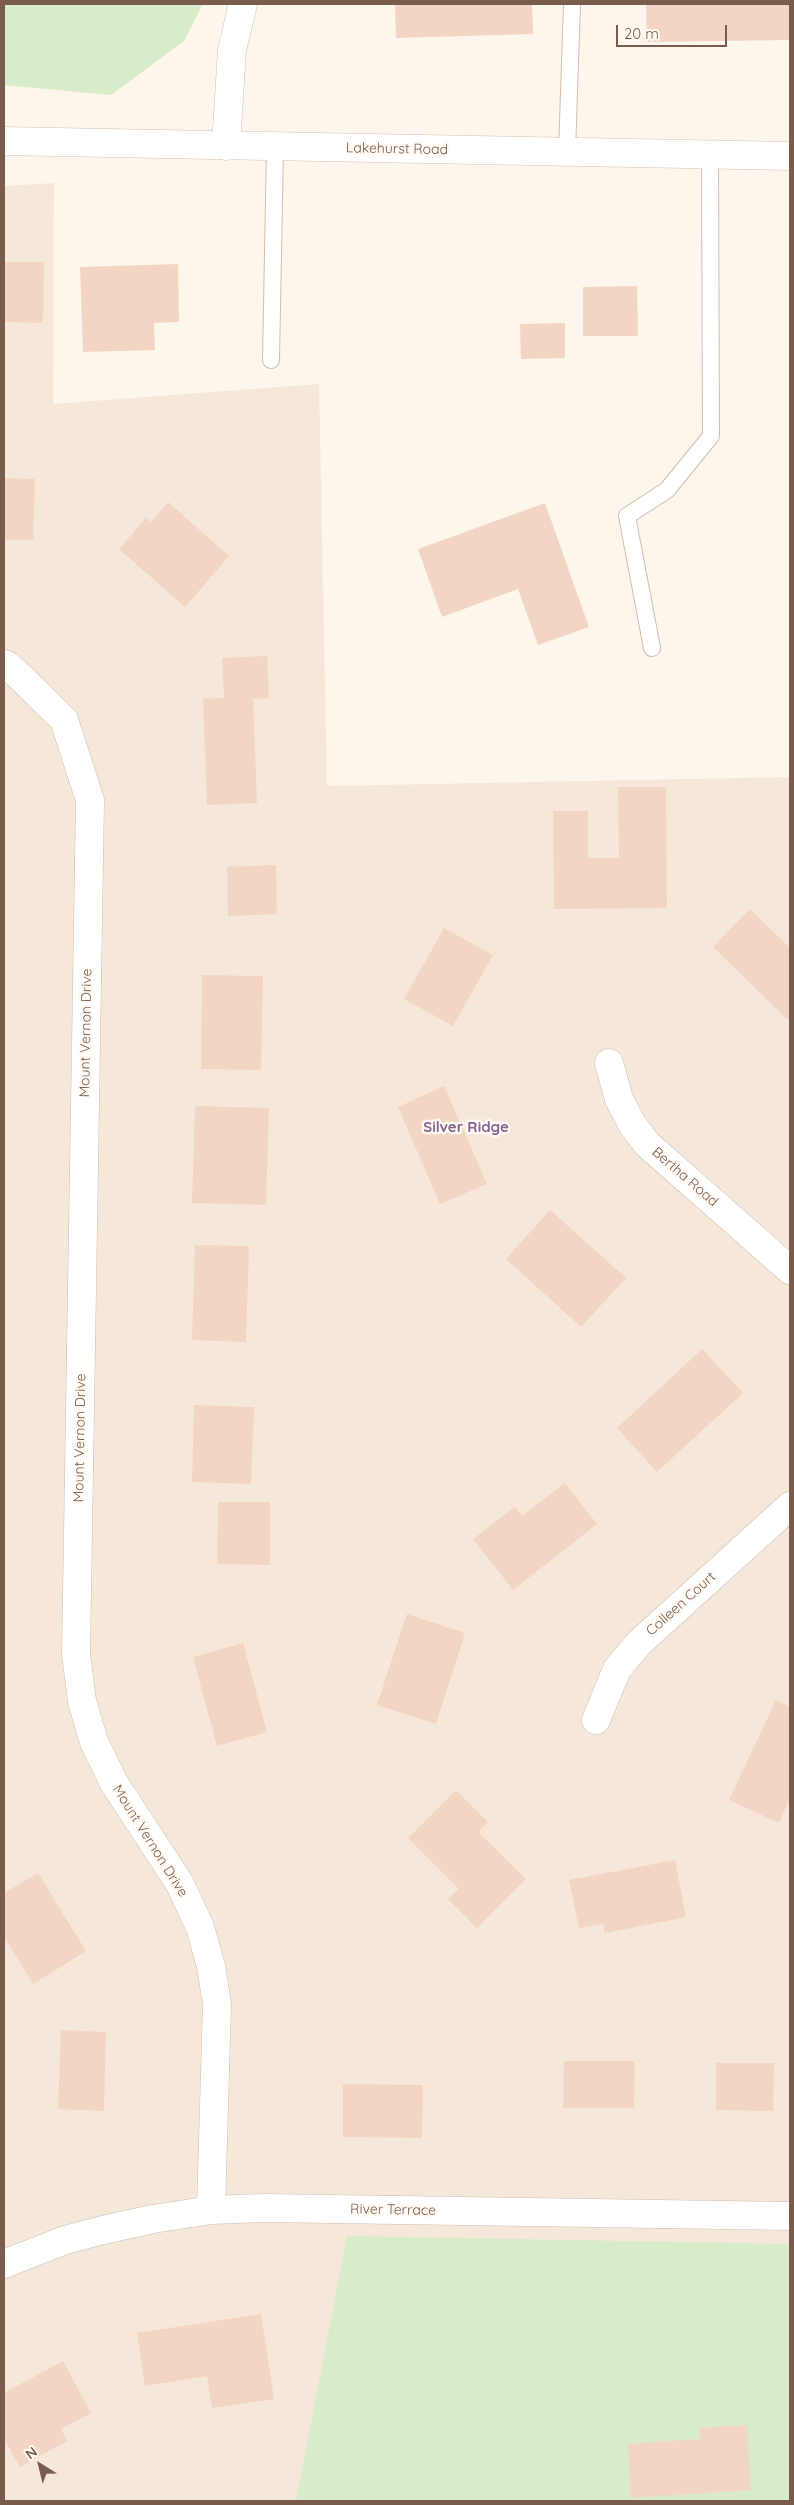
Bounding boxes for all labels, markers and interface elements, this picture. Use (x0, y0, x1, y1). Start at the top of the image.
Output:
scale bar (619, 15, 730, 47)
text: 20 m (624, 24, 659, 43)
street label: Lakehurst Road (346, 140, 448, 158)
street label: Mount Vernon Drive (76, 968, 96, 1098)
district label: Silver Ridge (423, 1118, 509, 1136)
street label: Bertha Road (648, 1144, 722, 1210)
street label: Mount Vernon Drive (70, 1373, 90, 1503)
street label: Colleen Court (643, 1569, 719, 1639)
street label: Mount Vernon Drive (109, 1782, 191, 1900)
street label: River Terrace (350, 2201, 436, 2219)
north arrow (15, 2440, 65, 2490)
text: N (22, 2443, 41, 2463)

